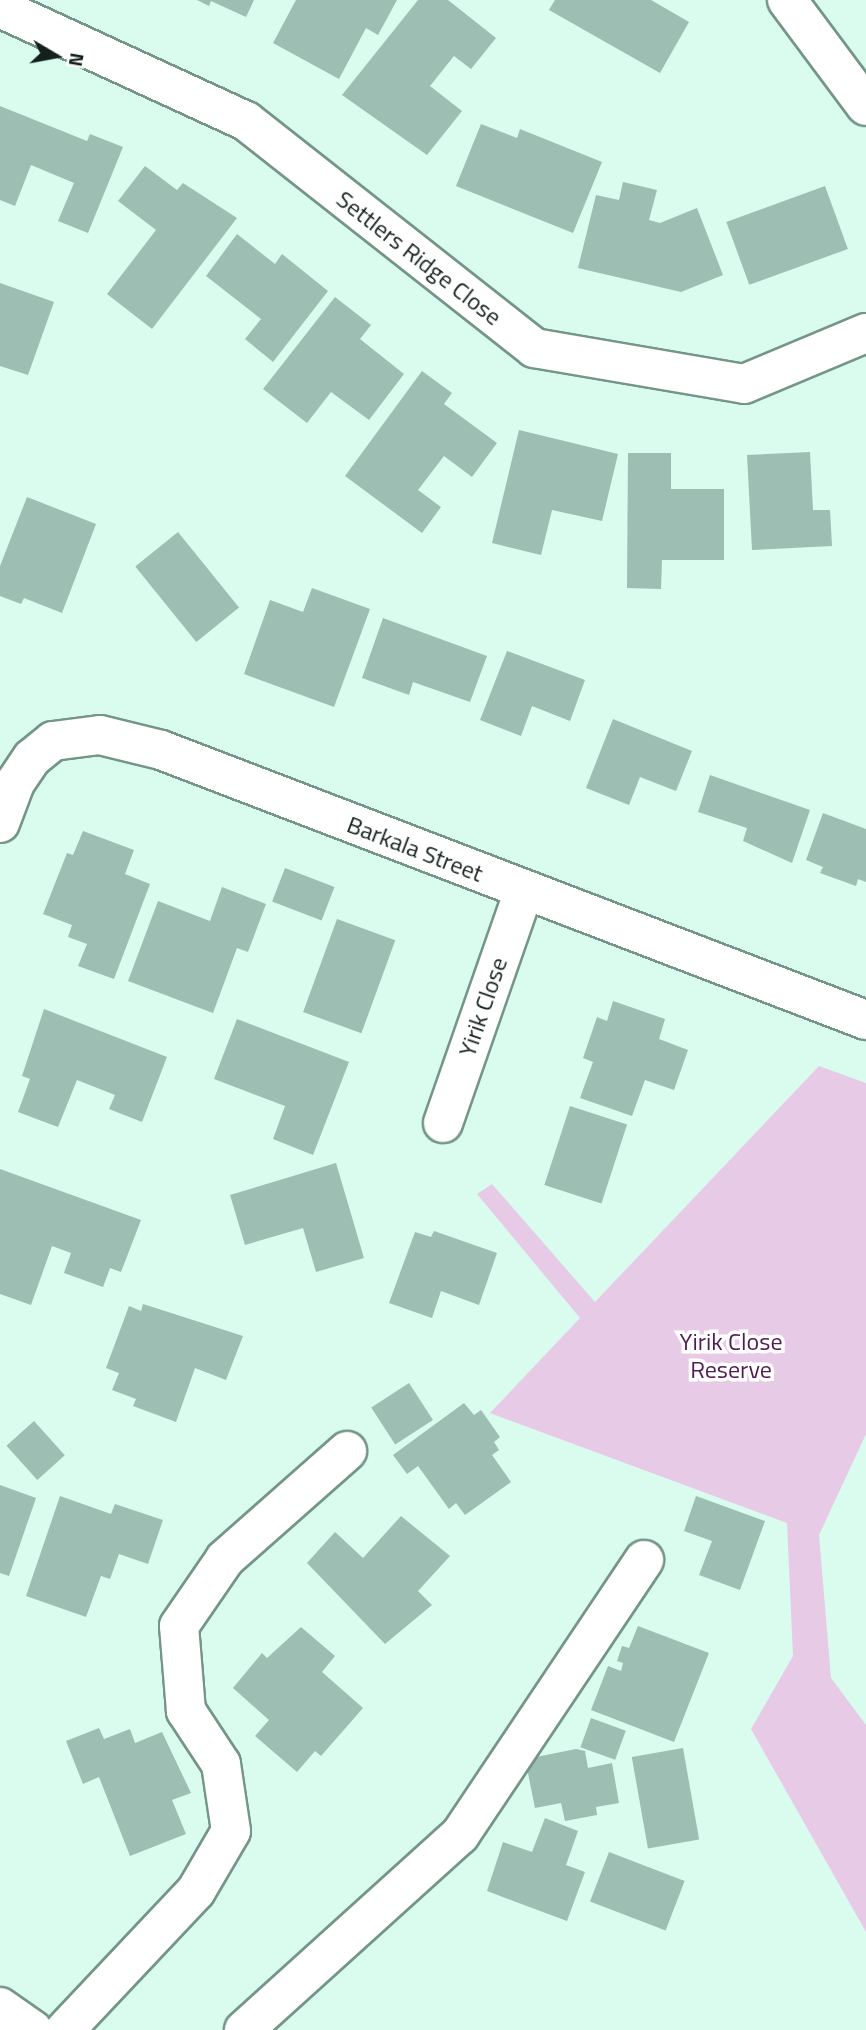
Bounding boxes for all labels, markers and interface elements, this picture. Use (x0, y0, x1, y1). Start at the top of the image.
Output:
north arrow (21, 21, 91, 91)
text: N (62, 51, 93, 69)
street label: Settlers Ridge Close (331, 185, 507, 331)
street label: Barkala Street (343, 810, 487, 888)
street label: Yirik Close (453, 954, 513, 1060)
park label: Yirik Close Reserve (679, 1328, 783, 1384)

